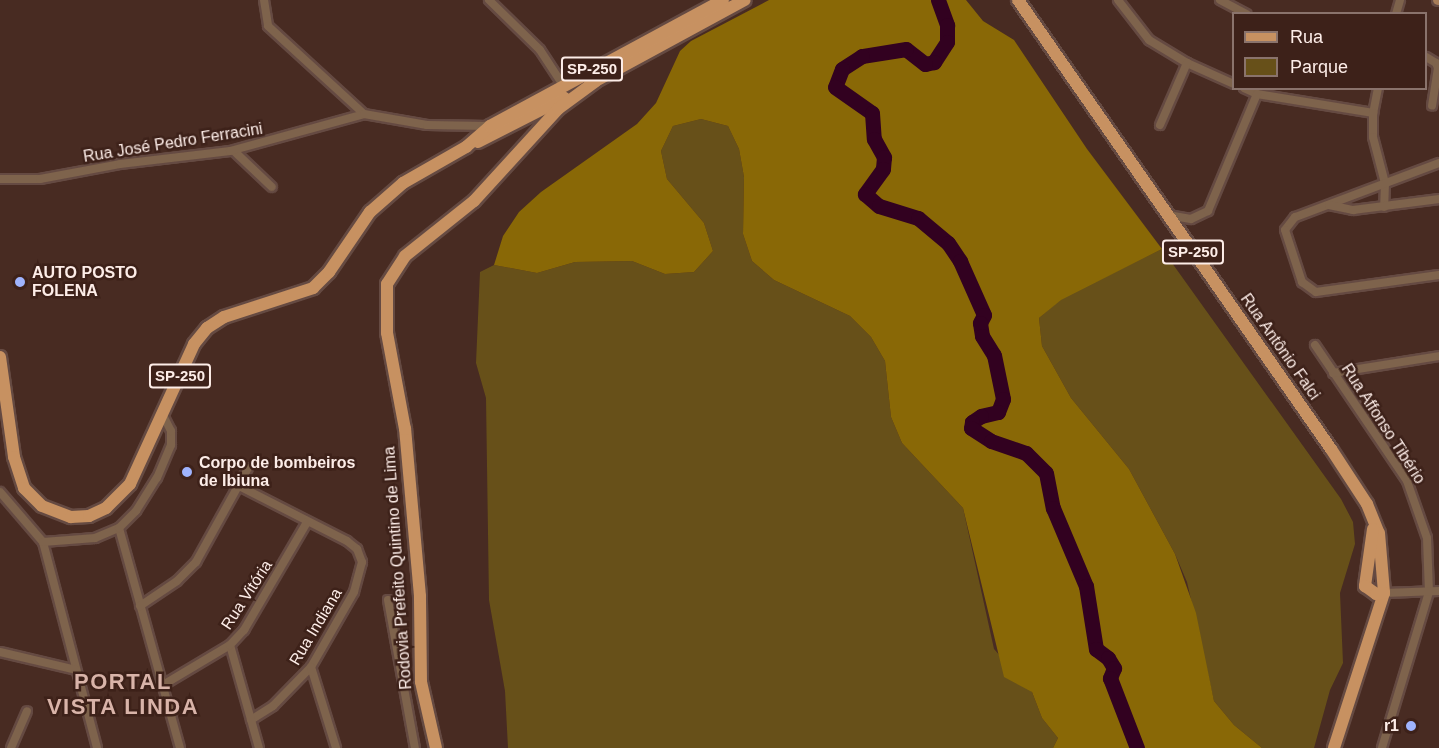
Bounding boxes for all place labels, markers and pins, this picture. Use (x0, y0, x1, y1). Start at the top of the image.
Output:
place label: AUTO POSTO FOLENA (32, 263, 137, 301)
marker: AUTO POSTO FOLENA (13, 275, 27, 289)
place label: Corpo de bombeiros de Ibiuna (199, 453, 355, 491)
marker: Corpo de bombeiros de Ibiuna (180, 465, 194, 479)
place label: r1 (1384, 716, 1399, 736)
marker: r1 (1404, 719, 1418, 733)

